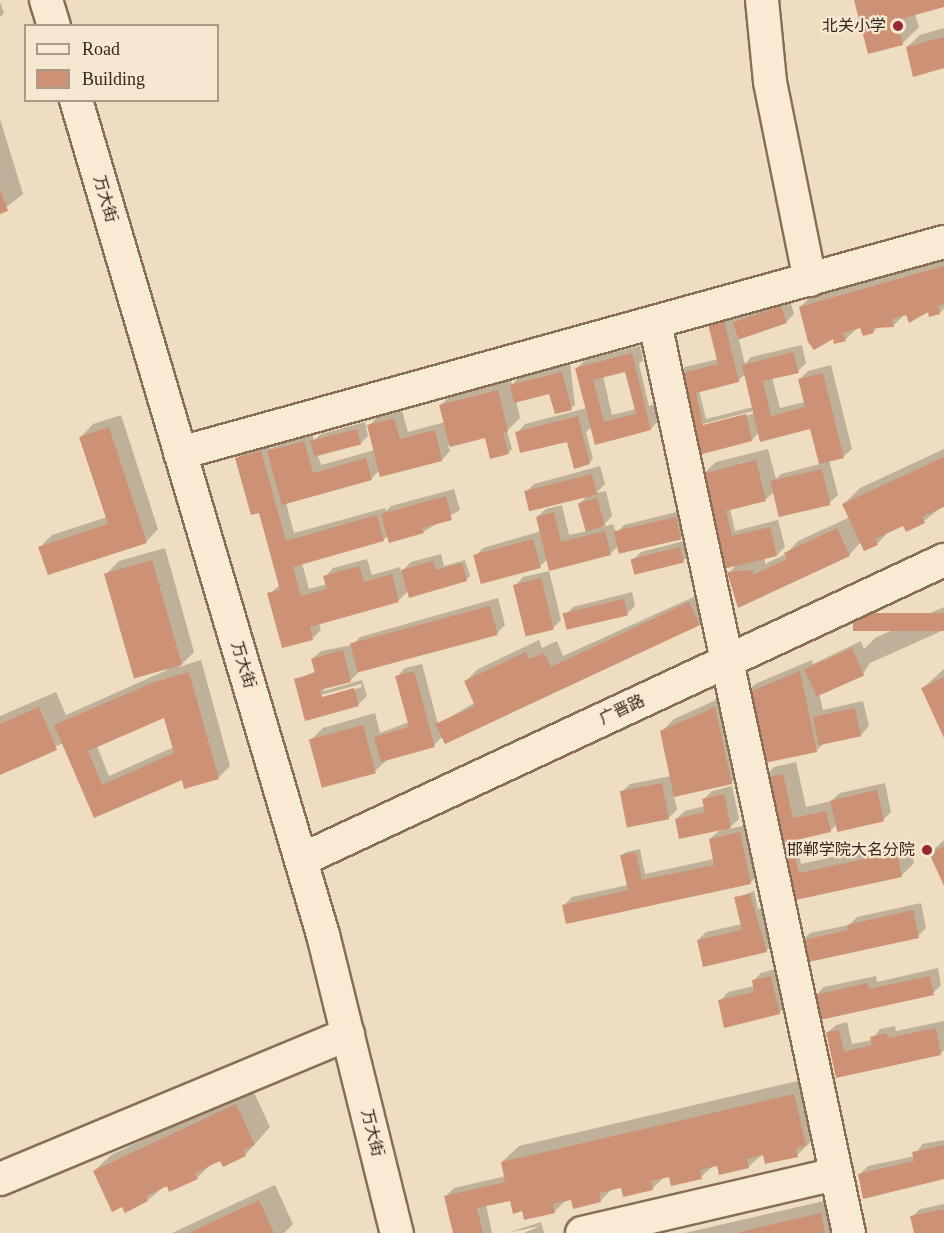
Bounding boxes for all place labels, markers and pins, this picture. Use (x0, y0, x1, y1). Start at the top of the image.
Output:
place label: 北关小学 (822, 16, 886, 36)
marker: 北关小学 (891, 19, 905, 33)
place label: 邯郸学院大名分院 (787, 840, 915, 860)
marker: 邯郸学院大名分院 (920, 843, 934, 857)

